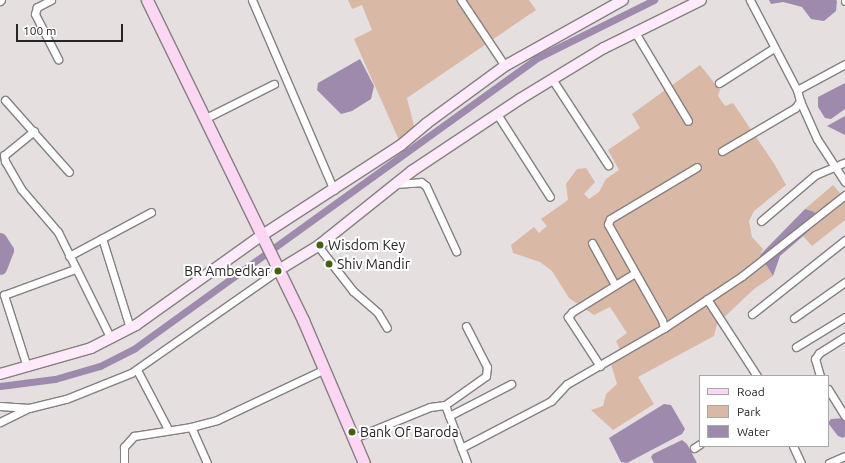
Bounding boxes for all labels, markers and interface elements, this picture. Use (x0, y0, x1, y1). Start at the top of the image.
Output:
scale bar (18, 16, 125, 42)
text: 100 m (23, 24, 56, 37)
place label: Wisdom Key (328, 237, 405, 253)
marker: Wisdom Key (315, 240, 325, 250)
place label: Shiv Mandir (337, 256, 410, 272)
marker: Shiv Mandir (324, 259, 334, 269)
place label: BR Ambedkar (184, 263, 270, 279)
marker: BR Ambedkar (273, 266, 283, 276)
legend (699, 375, 829, 447)
text: Road (737, 385, 765, 398)
text: Park (737, 405, 761, 418)
place label: Bank Of Baroda (360, 424, 459, 440)
text: Water (737, 425, 770, 438)
marker: Bank Of Baroda (347, 427, 357, 437)

